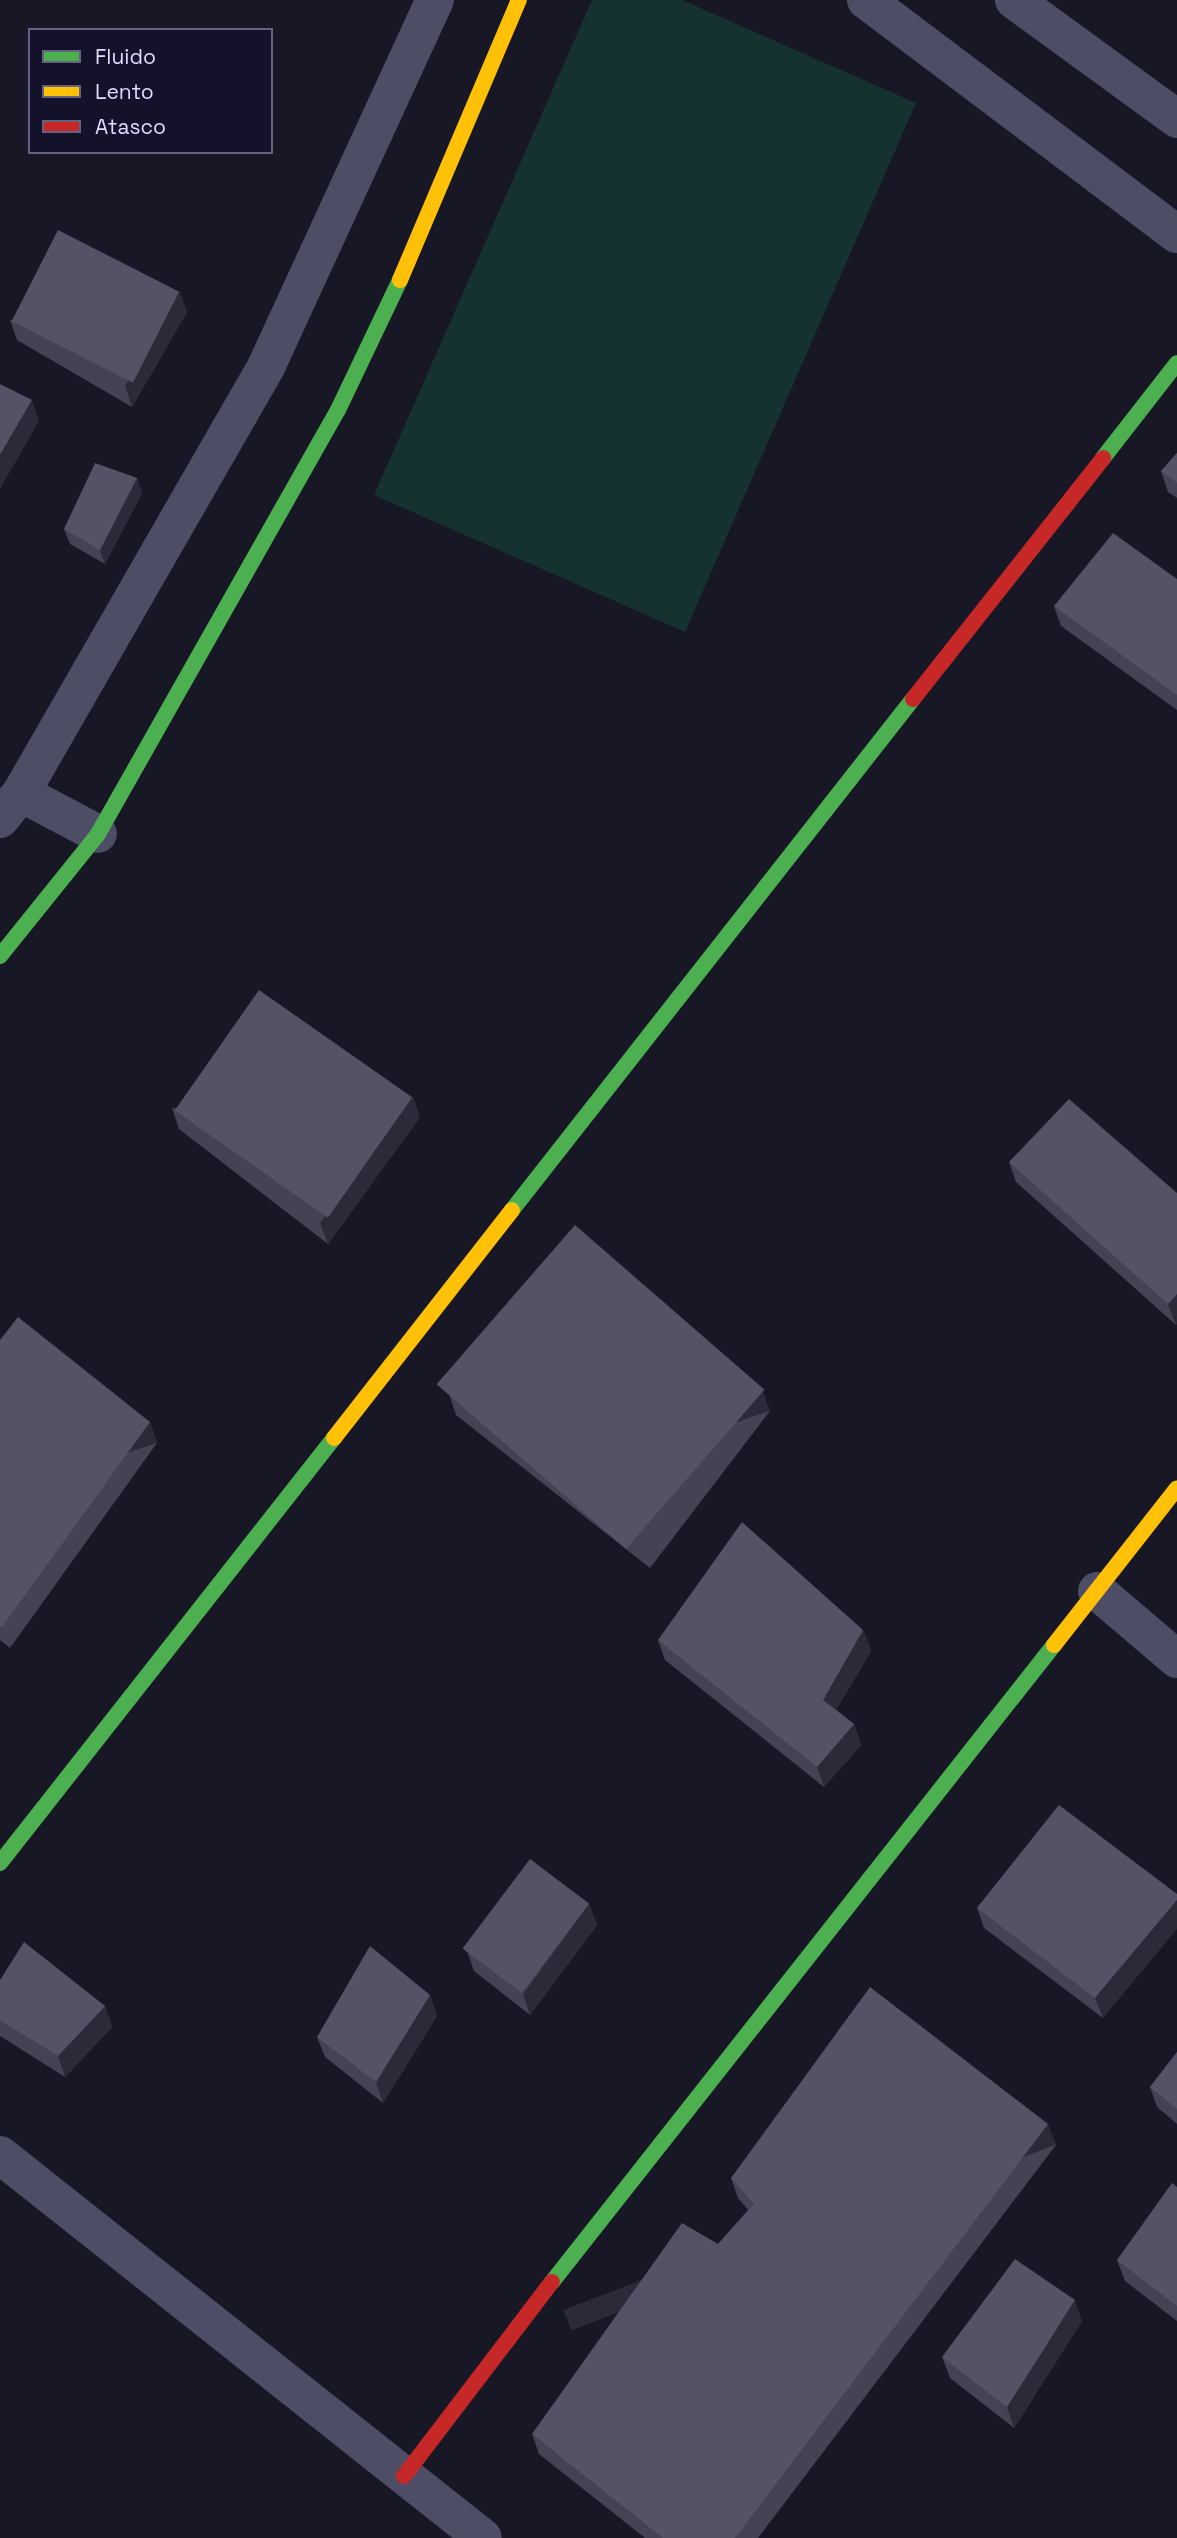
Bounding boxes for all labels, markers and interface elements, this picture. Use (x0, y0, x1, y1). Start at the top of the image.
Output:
legend (28, 28, 273, 154)
text: Fluido (95, 43, 156, 70)
text: Lento (95, 78, 154, 105)
text: Atasco (95, 113, 166, 140)

